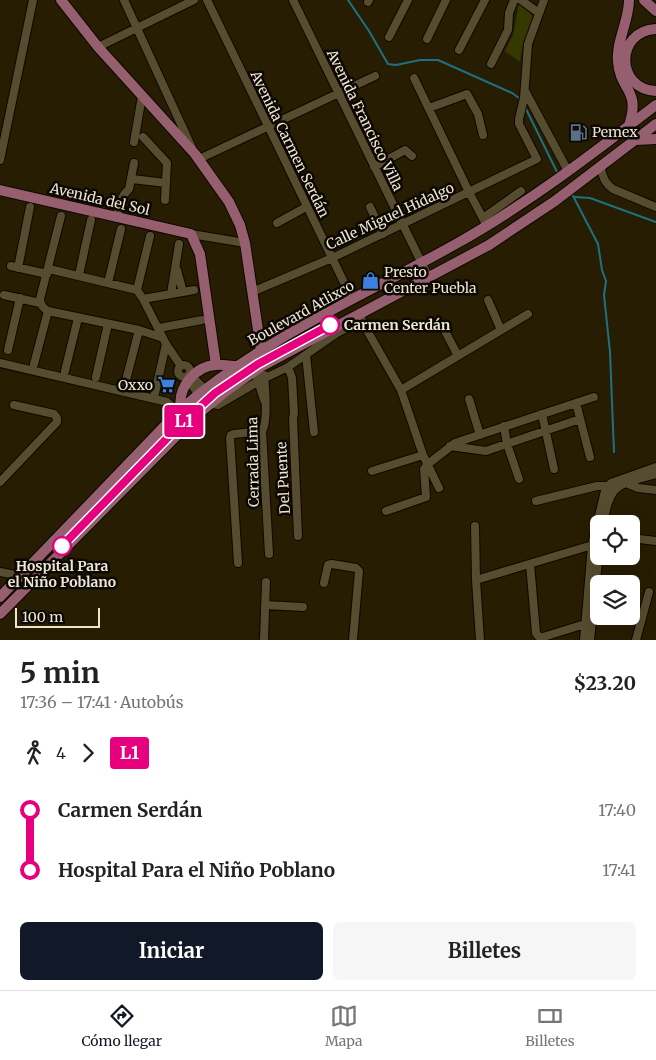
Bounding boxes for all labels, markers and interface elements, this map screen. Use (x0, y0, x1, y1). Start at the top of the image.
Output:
street label: Avenida Francisco Villa (322, 45, 407, 194)
street label: Avenida Carmen Serdán (246, 67, 333, 220)
fuel station icon: Pemex (568, 122, 588, 142)
place label: Pemex (592, 123, 638, 141)
street label: Calle Miguel Hidalgo (323, 178, 457, 254)
street label: Avenida del Sol (47, 179, 152, 219)
place label: Presto Center Puebla (384, 263, 477, 297)
shop icon: Presto Center Puebla (360, 270, 380, 290)
street label: Boulevard Atlixco (245, 276, 357, 350)
marker: Carmen Serdán (320, 315, 340, 335)
place label: Carmen Serdán (344, 316, 451, 334)
supermarket icon: Oxxo (157, 375, 177, 395)
place label: Oxxo (118, 376, 153, 394)
line badge: L1 (162, 405, 206, 437)
text: L1 (174, 409, 194, 432)
street label: Cerrada Lima (243, 416, 263, 507)
street label: Del Puente (272, 441, 294, 515)
map controls (590, 515, 640, 625)
button: locate (590, 515, 640, 565)
marker: Hospital Para el Niño Poblano (52, 536, 72, 556)
place label: Hospital Para el Niño Poblano (8, 557, 116, 591)
button: layers (590, 575, 640, 625)
scale bar (15, 605, 100, 628)
text: 100 m (22, 608, 63, 626)
text: 5 min (20, 655, 100, 691)
text: $23.20 (574, 671, 636, 695)
text: 17:36 – 17:41 · Autobús (20, 692, 184, 712)
icon: walk (20, 739, 48, 767)
icon: forward (74, 739, 102, 767)
text: L1 (120, 741, 139, 764)
text: 4 (56, 743, 66, 763)
text: Carmen Serdán (58, 798, 202, 822)
text: 17:40 (598, 800, 636, 820)
text: Hospital Para el Niño Poblano (58, 858, 335, 882)
text: 17:41 (602, 860, 636, 880)
button: Iniciar (20, 922, 323, 980)
button: Billetes (333, 922, 636, 980)
tab: Cómo llegar (81, 1002, 162, 1050)
tab: Mapa (325, 1002, 362, 1050)
tab: Billetes (525, 1002, 575, 1050)

